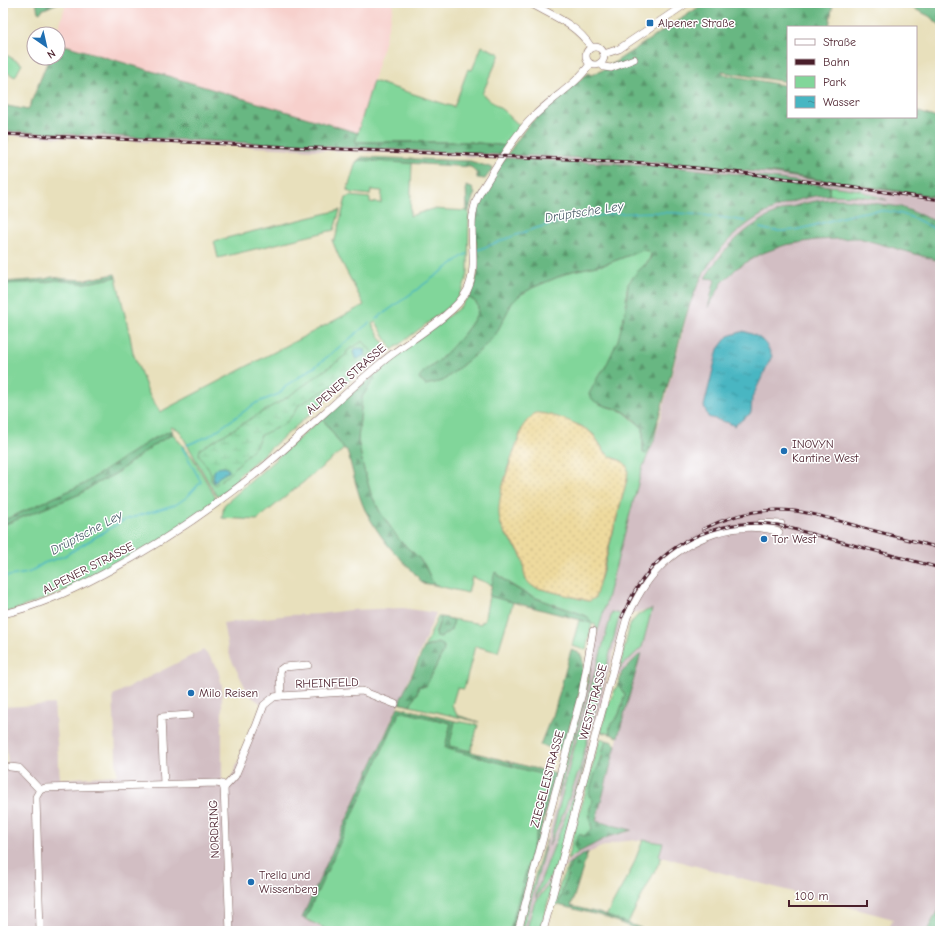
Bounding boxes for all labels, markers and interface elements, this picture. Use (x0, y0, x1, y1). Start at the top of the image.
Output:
place label: Alpener Straße (658, 16, 735, 30)
marker: Alpener Straße (645, 18, 655, 28)
north arrow (26, 26, 66, 66)
legend (787, 26, 917, 118)
text: Straße (823, 35, 856, 49)
text: N (45, 46, 58, 61)
text: Bahn (823, 55, 850, 69)
text: Park (823, 75, 846, 89)
text: Wasser (823, 95, 860, 109)
water label: Drüptsche Ley (544, 198, 626, 225)
street label: ALPENER STRASSE (303, 341, 389, 417)
place label: INOVYN Kantine West (792, 437, 859, 465)
marker: INOVYN Kantine West (779, 446, 789, 456)
water label: Drüptsche Ley (48, 507, 126, 558)
place label: Tor West (772, 532, 817, 546)
marker: Tor West (759, 534, 769, 544)
street label: ALPENER STRASSE (40, 539, 136, 597)
street label: WESTSTRASSE (576, 663, 610, 741)
street label: RHEINFELD (295, 675, 359, 691)
place label: Milo Reisen (199, 686, 258, 700)
marker: Milo Reisen (186, 688, 196, 698)
street label: ZIEGELEISTRASSE (527, 729, 567, 829)
street label: NORDRING (206, 799, 222, 859)
place label: Trella und Wissenberg (259, 868, 318, 896)
marker: Trella und Wissenberg (246, 877, 256, 887)
scale bar (789, 882, 867, 908)
text: 100 m (795, 889, 828, 903)

